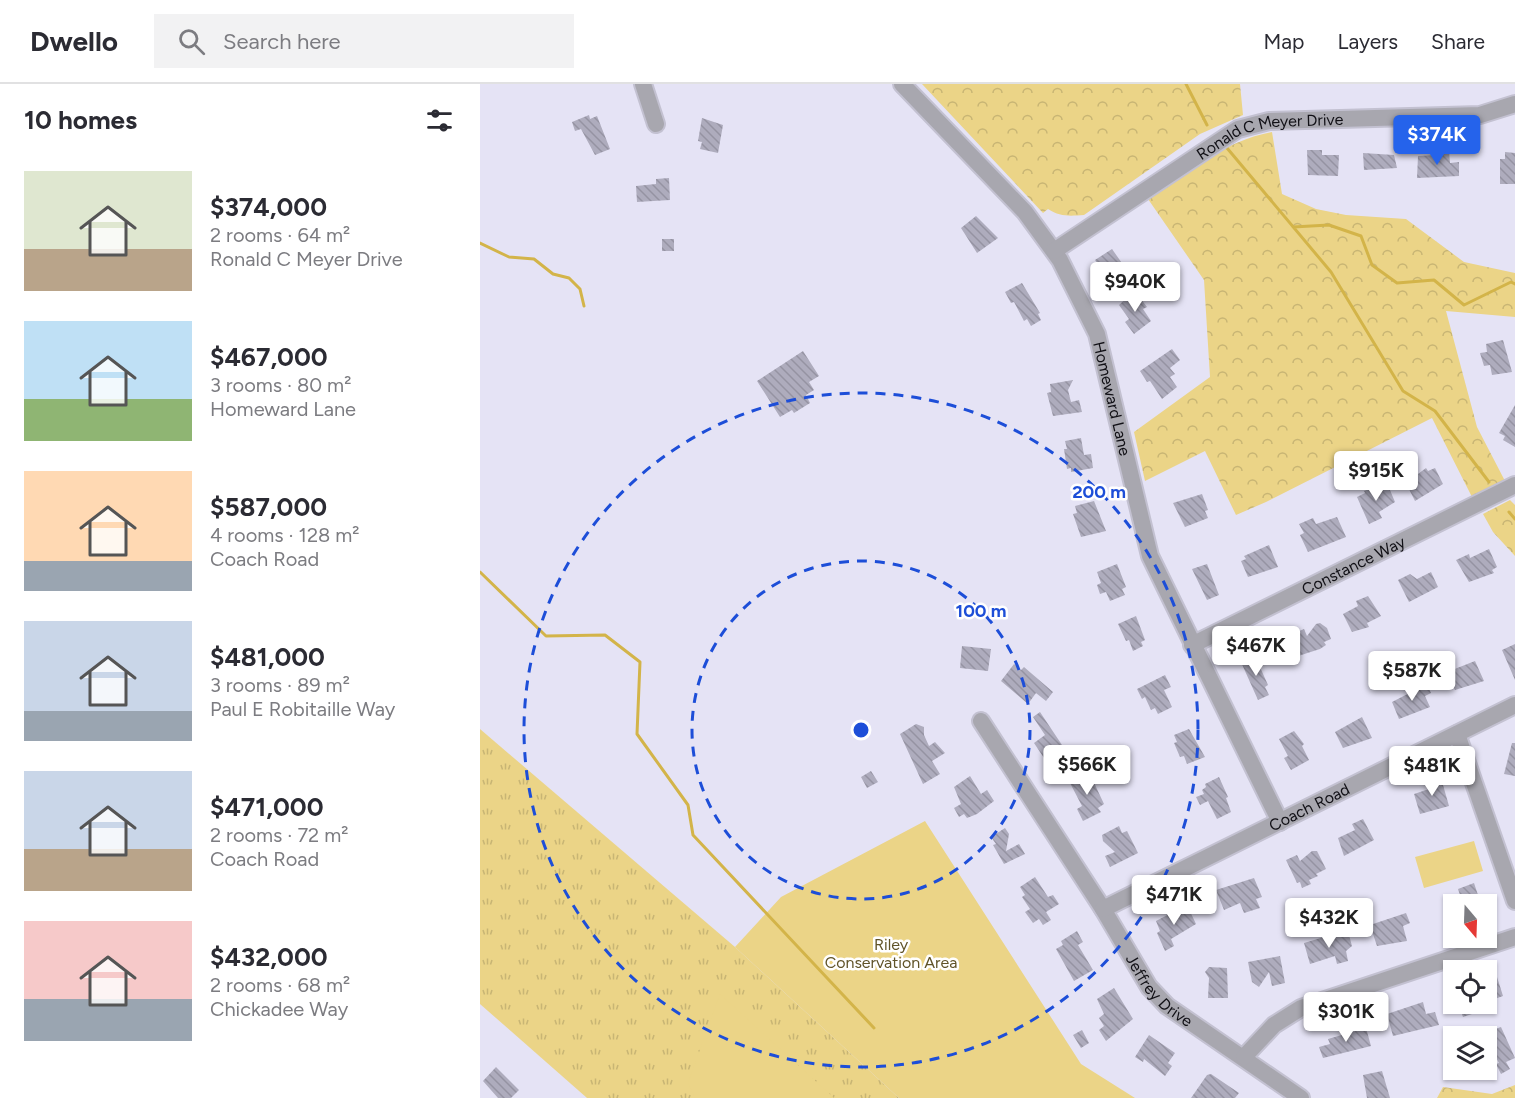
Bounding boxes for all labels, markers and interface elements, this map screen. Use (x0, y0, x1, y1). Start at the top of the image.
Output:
search box (154, 14, 574, 68)
text: Dwello (30, 24, 118, 58)
icon: search (175, 25, 208, 58)
text: Search here (223, 28, 341, 55)
text: Map (1264, 29, 1304, 54)
text: Layers (1337, 29, 1398, 54)
text: Share (1431, 29, 1485, 54)
text: 10 homes (24, 104, 137, 136)
icon: filters (423, 104, 456, 137)
street label: Ronald C Meyer Drive (1193, 109, 1344, 163)
pin: $374K (1395, 115, 1479, 166)
text: $374K (1407, 122, 1467, 146)
text: $374,000 (210, 191, 327, 223)
icon: home (72, 195, 144, 267)
text: 2 rooms · 64 m² (210, 223, 350, 247)
text: Ronald C Meyer Drive (210, 247, 403, 271)
pin: $940K (1093, 262, 1177, 313)
text: $940K (1104, 269, 1166, 293)
street label: Homeward Lane (1090, 339, 1135, 458)
text: $467,000 (210, 341, 328, 373)
icon: home (72, 345, 144, 417)
text: 3 rooms · 80 m² (210, 373, 351, 397)
text: Homeward Lane (210, 397, 356, 421)
pin: $915K (1334, 451, 1418, 502)
text: $915K (1348, 458, 1404, 482)
text: 200 m (1072, 481, 1126, 503)
text: $587,000 (210, 491, 327, 523)
icon: home (72, 495, 144, 567)
text: 4 rooms · 128 m² (210, 523, 360, 547)
street label: Constance Way (1298, 531, 1409, 599)
text: Coach Road (210, 547, 319, 571)
text: 100 m (956, 600, 1006, 622)
pin: $467K (1214, 626, 1298, 677)
text: $467K (1226, 633, 1286, 657)
text: $481,000 (210, 641, 325, 673)
icon: home (72, 645, 144, 717)
pin: $587K (1370, 651, 1454, 702)
text: $587K (1382, 658, 1442, 682)
text: 3 rooms · 89 m² (210, 673, 350, 697)
text: Paul E Robitaille Way (210, 697, 395, 721)
centre of rings (851, 720, 871, 740)
pin: $566K (1045, 745, 1129, 796)
pin: $481K (1390, 746, 1474, 797)
text: $566K (1057, 752, 1117, 776)
text: $481K (1403, 753, 1461, 777)
street label: Coach Road (1266, 779, 1353, 835)
text: $471,000 (210, 791, 324, 823)
icon: home (72, 795, 144, 867)
text: 2 rooms · 72 m² (210, 823, 348, 847)
text: Coach Road (210, 847, 319, 871)
pin: $471K (1132, 875, 1216, 926)
text: $471K (1146, 882, 1202, 906)
north arrow (1443, 894, 1497, 948)
map controls (1443, 894, 1497, 1080)
pin: $432K (1287, 898, 1371, 949)
text: $432K (1299, 905, 1359, 929)
park label: Riley Conservation Area (825, 935, 957, 972)
text: $432,000 (210, 941, 328, 973)
icon: home (72, 945, 144, 1017)
street label: Jeffrey Drive (1122, 951, 1197, 1031)
button: locate (1443, 960, 1497, 1014)
text: 2 rooms · 68 m² (210, 973, 350, 997)
pin: $301K (1304, 992, 1388, 1043)
text: Chickadee Way (210, 997, 348, 1021)
text: $301K (1318, 999, 1374, 1023)
button: layers (1443, 1026, 1497, 1080)

